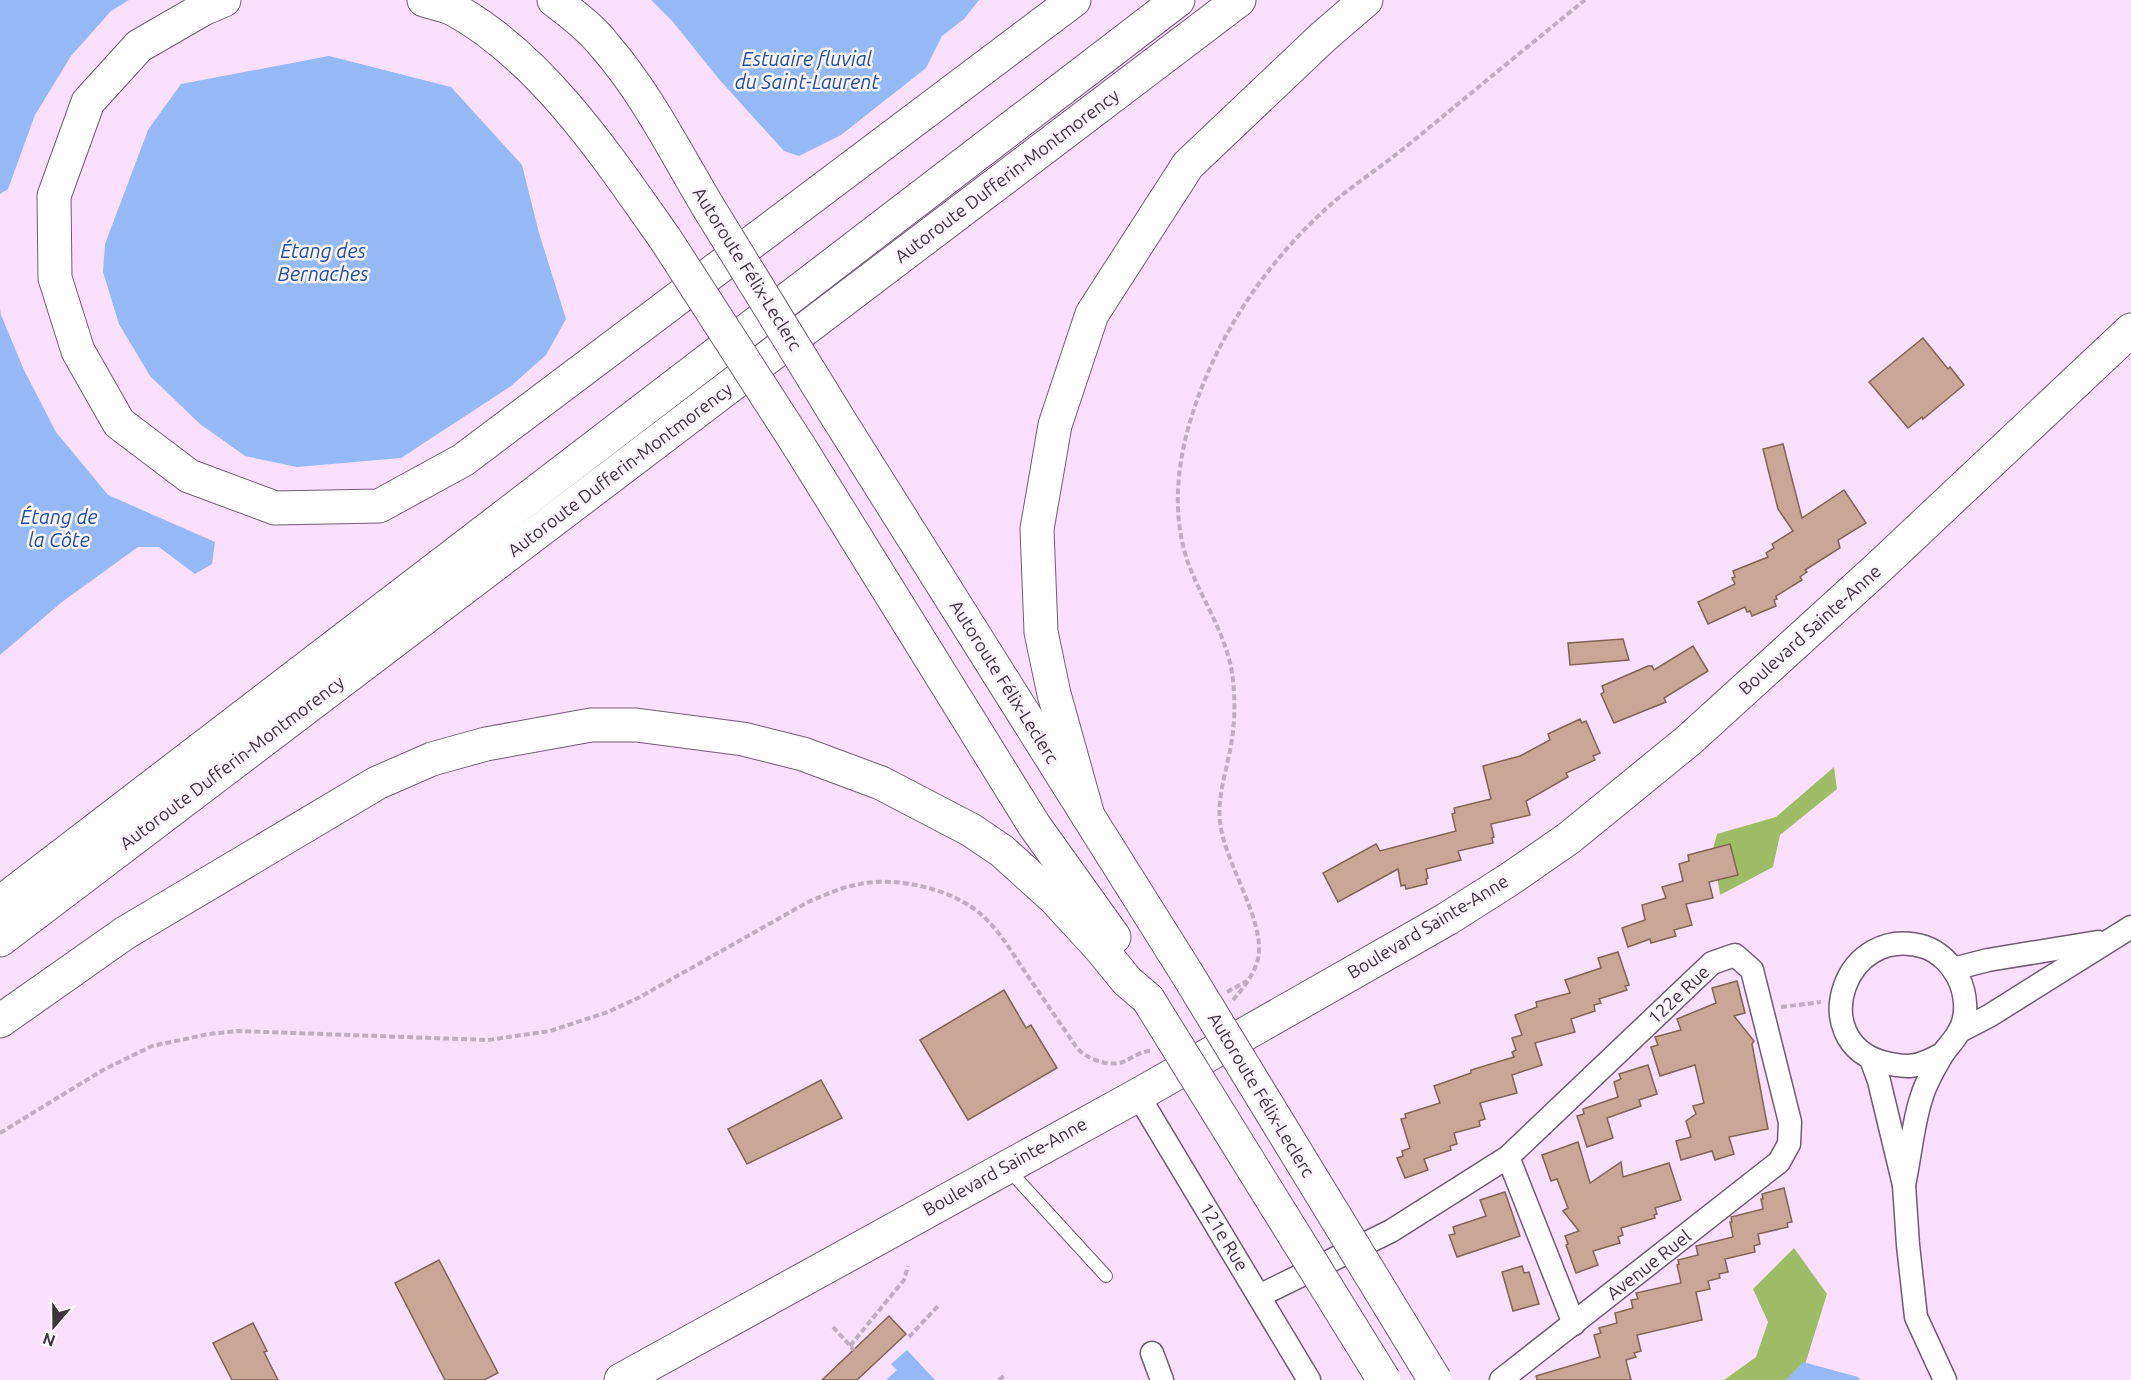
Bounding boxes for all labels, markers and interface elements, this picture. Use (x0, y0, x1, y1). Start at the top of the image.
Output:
water label: Estuaire fluvial du Saint-Laurent (735, 47, 879, 93)
street label: Autoroute Dufferin-Montmorency (890, 84, 1123, 266)
street label: Autoroute Félix-Leclerc (689, 183, 806, 354)
water label: Étang des Bernaches (278, 239, 369, 285)
street label: Autoroute Dufferin-Montmorency (503, 378, 736, 560)
water label: Étang de la Côte (20, 505, 98, 551)
street label: Boulevard Sainte-Anne (1734, 560, 1884, 698)
street label: Autoroute Félix-Leclerc (946, 596, 1063, 767)
street label: Autoroute Dufferin-Montmorency (115, 671, 348, 853)
street label: Boulevard Sainte-Anne (1343, 870, 1512, 982)
street label: 122e Rue (1644, 961, 1713, 1027)
street label: Autoroute Félix-Leclerc (1205, 1009, 1319, 1180)
street label: Boulevard Sainte-Anne (919, 1113, 1090, 1219)
street label: 121e Rue (1197, 1199, 1253, 1274)
street label: Avenue Ruel (1602, 1225, 1695, 1303)
north arrow (24, 1296, 84, 1356)
text: N (40, 1330, 58, 1351)

